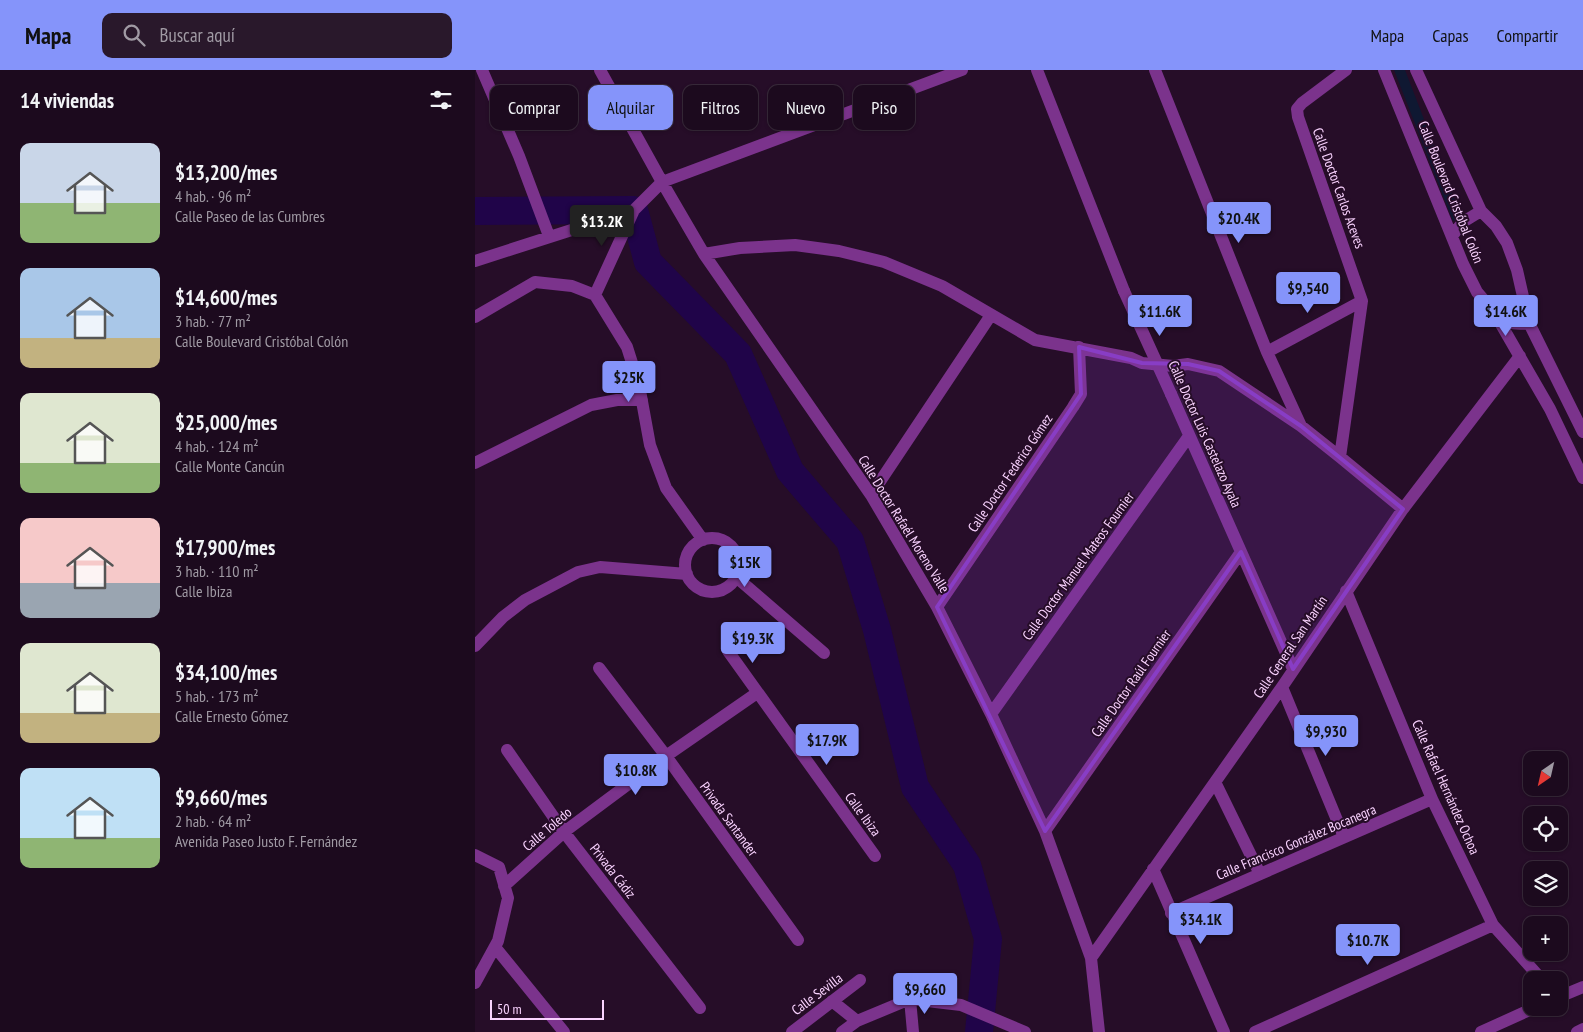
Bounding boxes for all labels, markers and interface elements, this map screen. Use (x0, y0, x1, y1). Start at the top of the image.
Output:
search box (102, 13, 452, 58)
text: Mapa (25, 20, 72, 51)
icon: search (120, 21, 148, 49)
text: Buscar aquí (160, 23, 235, 47)
text: Mapa (1371, 24, 1404, 47)
text: Capas (1432, 24, 1469, 47)
text: Compartir (1497, 24, 1558, 47)
chip: Comprar (490, 85, 578, 130)
chip: Alquilar (588, 85, 673, 130)
chip: Filtros (683, 85, 758, 130)
chip: Nuevo (768, 85, 843, 130)
chip: Piso (853, 85, 915, 130)
icon: filters (427, 86, 455, 114)
text: 14 viviendas (20, 87, 114, 114)
street label: Calle Boulevard Cristóbal Colón (1414, 118, 1488, 266)
street label: Calle Doctor Carlos Aceves (1309, 125, 1369, 251)
text: $13,200/mes (175, 159, 277, 186)
icon: home (60, 163, 120, 223)
text: 4 hab. · 96 m² (175, 186, 251, 206)
pin: $20.4K (1198, 202, 1280, 244)
pin: $13.2K (561, 204, 643, 247)
text: Calle Paseo de las Cumbres (175, 206, 325, 226)
text: $20.4K (1218, 208, 1260, 228)
text: $13.2K (581, 211, 623, 231)
pin: $9,540 (1267, 272, 1349, 314)
text: $9,540 (1287, 278, 1329, 298)
text: $14,600/mes (175, 284, 277, 311)
icon: home (60, 288, 120, 348)
pin: $11.6K (1119, 294, 1201, 337)
pin: $14.6K (1465, 294, 1547, 337)
text: $11.6K (1139, 301, 1181, 321)
text: $14.6K (1485, 301, 1527, 321)
text: 3 hab. · 77 m² (175, 311, 251, 331)
text: Calle Boulevard Cristóbal Colón (175, 331, 348, 351)
street label: Calle Doctor Luis Castelazo Ayala (1164, 358, 1246, 510)
pin: $25K (599, 360, 659, 403)
text: $25K (613, 367, 645, 387)
text: $25,000/mes (175, 409, 277, 436)
street label: Calle Doctor Federico Gómez (964, 410, 1056, 536)
icon: home (60, 413, 120, 473)
text: 4 hab. · 124 m² (175, 436, 259, 456)
street label: Calle Doctor Rafaél Moreno Valle (854, 452, 954, 596)
text: Calle Monte Cancún (175, 456, 285, 476)
street label: Calle Doctor Manuel Mateos Fournier (1018, 488, 1138, 644)
text: $17,900/mes (175, 534, 275, 561)
icon: home (60, 538, 120, 598)
pin: $15K (715, 546, 775, 588)
text: $15K (729, 552, 761, 572)
text: 3 hab. · 110 m² (175, 561, 259, 581)
text: Calle Ibiza (175, 581, 232, 601)
street label: Calle General San Martín (1249, 592, 1331, 702)
pin: $19.3K (712, 622, 794, 664)
street label: Calle Doctor Raúl Fournier (1087, 626, 1175, 740)
text: $19.3K (732, 628, 774, 648)
text: $34,100/mes (175, 659, 277, 686)
icon: home (60, 663, 120, 723)
text: 5 hab. · 173 m² (175, 686, 259, 706)
text: Calle Ernesto Gómez (175, 706, 288, 726)
pin: $9,930 (1285, 714, 1367, 757)
street label: Calle Rafael Hernández Ochoa (1408, 717, 1484, 857)
text: $9,930 (1305, 721, 1347, 741)
pin: $17.9K (786, 724, 868, 766)
text: $17.9K (807, 730, 847, 750)
north arrow (1523, 751, 1567, 796)
map controls (1523, 751, 1568, 1016)
pin: $10.8K (595, 754, 677, 796)
text: $10.8K (615, 760, 657, 780)
street label: Privada Santander (696, 778, 762, 860)
text: $9,660/mes (175, 784, 267, 811)
icon: home (60, 788, 120, 848)
street label: Calle Ibiza (841, 788, 885, 840)
street label: Calle Francisco González Bocanegra (1213, 800, 1379, 884)
street label: Calle Toledo (519, 803, 575, 855)
button: locate (1523, 806, 1568, 851)
text: 2 hab. · 64 m² (175, 811, 251, 831)
text: Avenida Paseo Justo F. Fernández (175, 831, 357, 851)
street label: Privada Cádiz (586, 840, 640, 902)
button: layers (1523, 861, 1568, 906)
pin: $34.1K (1160, 902, 1242, 945)
text: $34.1K (1180, 909, 1222, 929)
button: + (1523, 916, 1568, 961)
pin: $10.7K (1327, 924, 1409, 966)
text: $10.7K (1347, 930, 1389, 950)
street label: Calle Sevilla (788, 969, 846, 1019)
button: − (1523, 971, 1568, 1016)
pin: $9,660 (884, 972, 966, 1015)
text: $9,660 (904, 979, 946, 999)
scale bar (490, 997, 604, 1020)
text: 50 m (497, 1000, 522, 1018)

